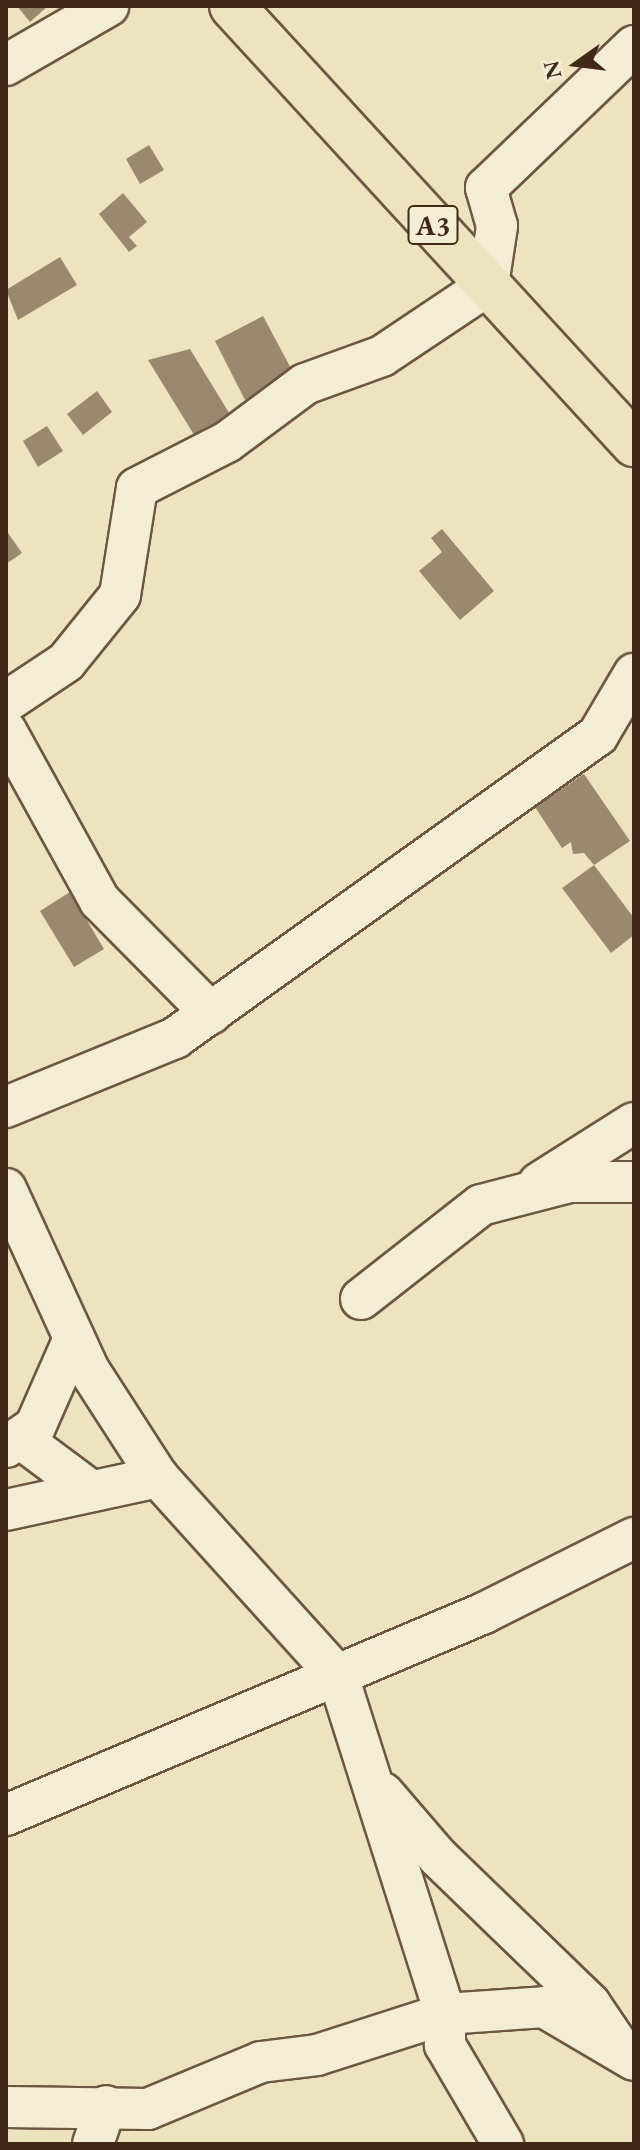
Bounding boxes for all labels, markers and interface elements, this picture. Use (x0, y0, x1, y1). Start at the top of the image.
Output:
north arrow (536, 24, 616, 104)
text: N (536, 58, 568, 82)
road number: A3 (407, 201, 459, 249)

